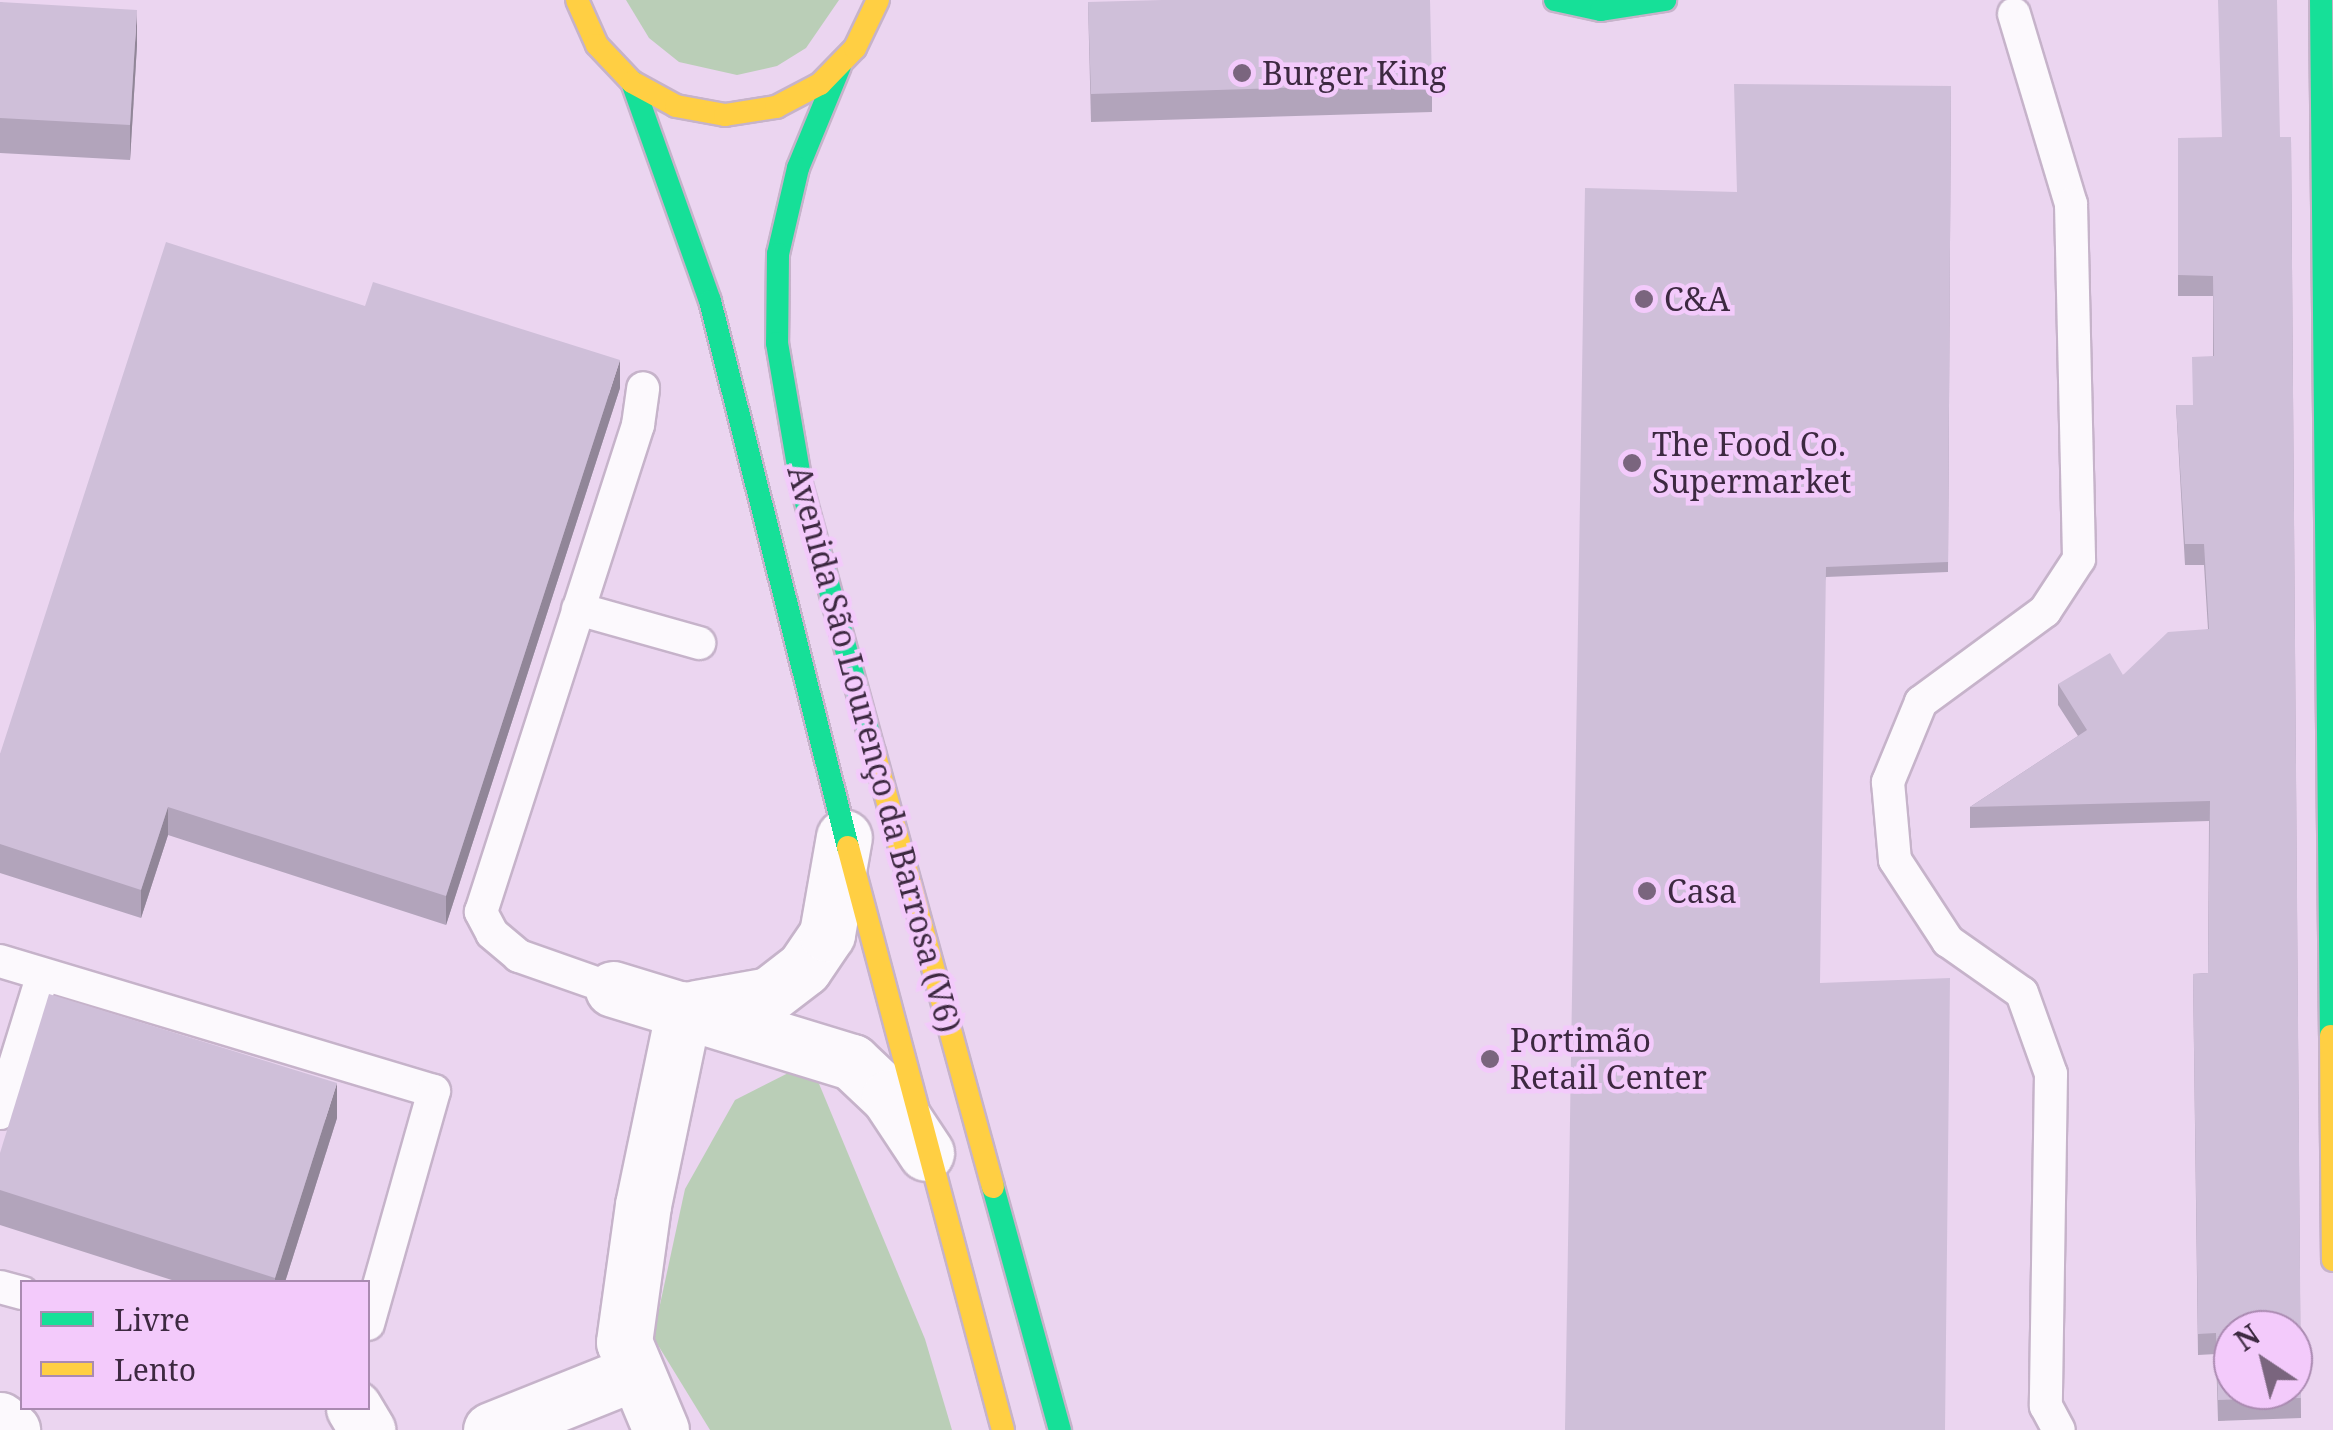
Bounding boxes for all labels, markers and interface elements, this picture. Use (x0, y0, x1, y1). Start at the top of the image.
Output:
place label: Burger King (1262, 54, 1447, 92)
marker: Burger King (1231, 62, 1253, 84)
place label: C&A (1664, 280, 1730, 318)
marker: C&A (1633, 288, 1655, 310)
place label: The Food Co. Supermarket (1652, 426, 1851, 501)
marker: The Food Co. Supermarket (1621, 452, 1643, 474)
street label: Avenida São Lourenço da Barrosa (V6) (780, 461, 968, 1037)
place label: Casa (1667, 872, 1737, 910)
marker: Casa (1636, 880, 1658, 902)
place label: Portimão Retail Center (1510, 1022, 1707, 1097)
marker: Portimão Retail Center (1479, 1048, 1501, 1070)
legend (20, 1280, 370, 1410)
text: Livre (114, 1299, 190, 1340)
north arrow (2213, 1310, 2313, 1410)
text: N (2227, 1315, 2267, 1359)
text: Lento (114, 1349, 196, 1390)

